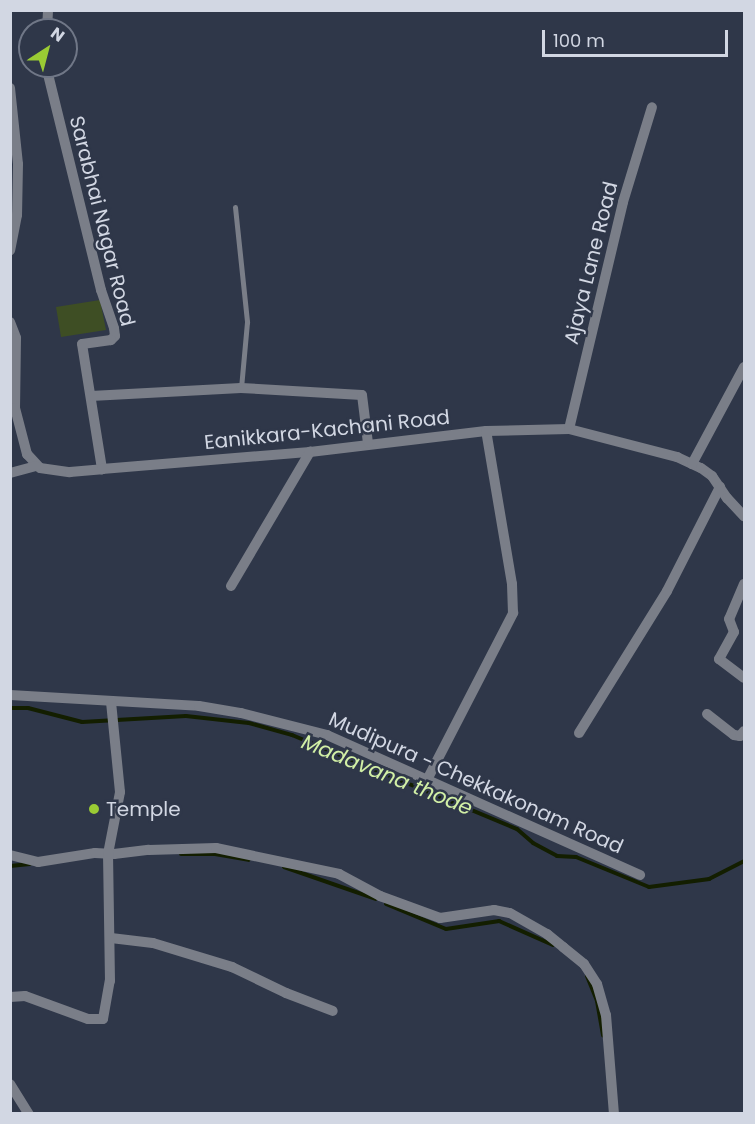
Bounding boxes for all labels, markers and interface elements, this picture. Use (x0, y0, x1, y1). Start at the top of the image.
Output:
north arrow (18, 18, 78, 78)
scale bar (545, 18, 731, 56)
text: N (46, 22, 69, 47)
text: 100 m (553, 28, 605, 53)
street label: Sarabhai Nagar Road (64, 113, 140, 329)
street label: Ajaya Lane Road (559, 179, 623, 347)
street label: Eanikkara-Kachani Road (203, 405, 451, 455)
street label: Mudipura - Chekkakonam Road (325, 707, 627, 859)
water label: Madavana thode (298, 729, 476, 821)
place label: Temple (106, 797, 181, 821)
marker: Temple (87, 802, 101, 816)

